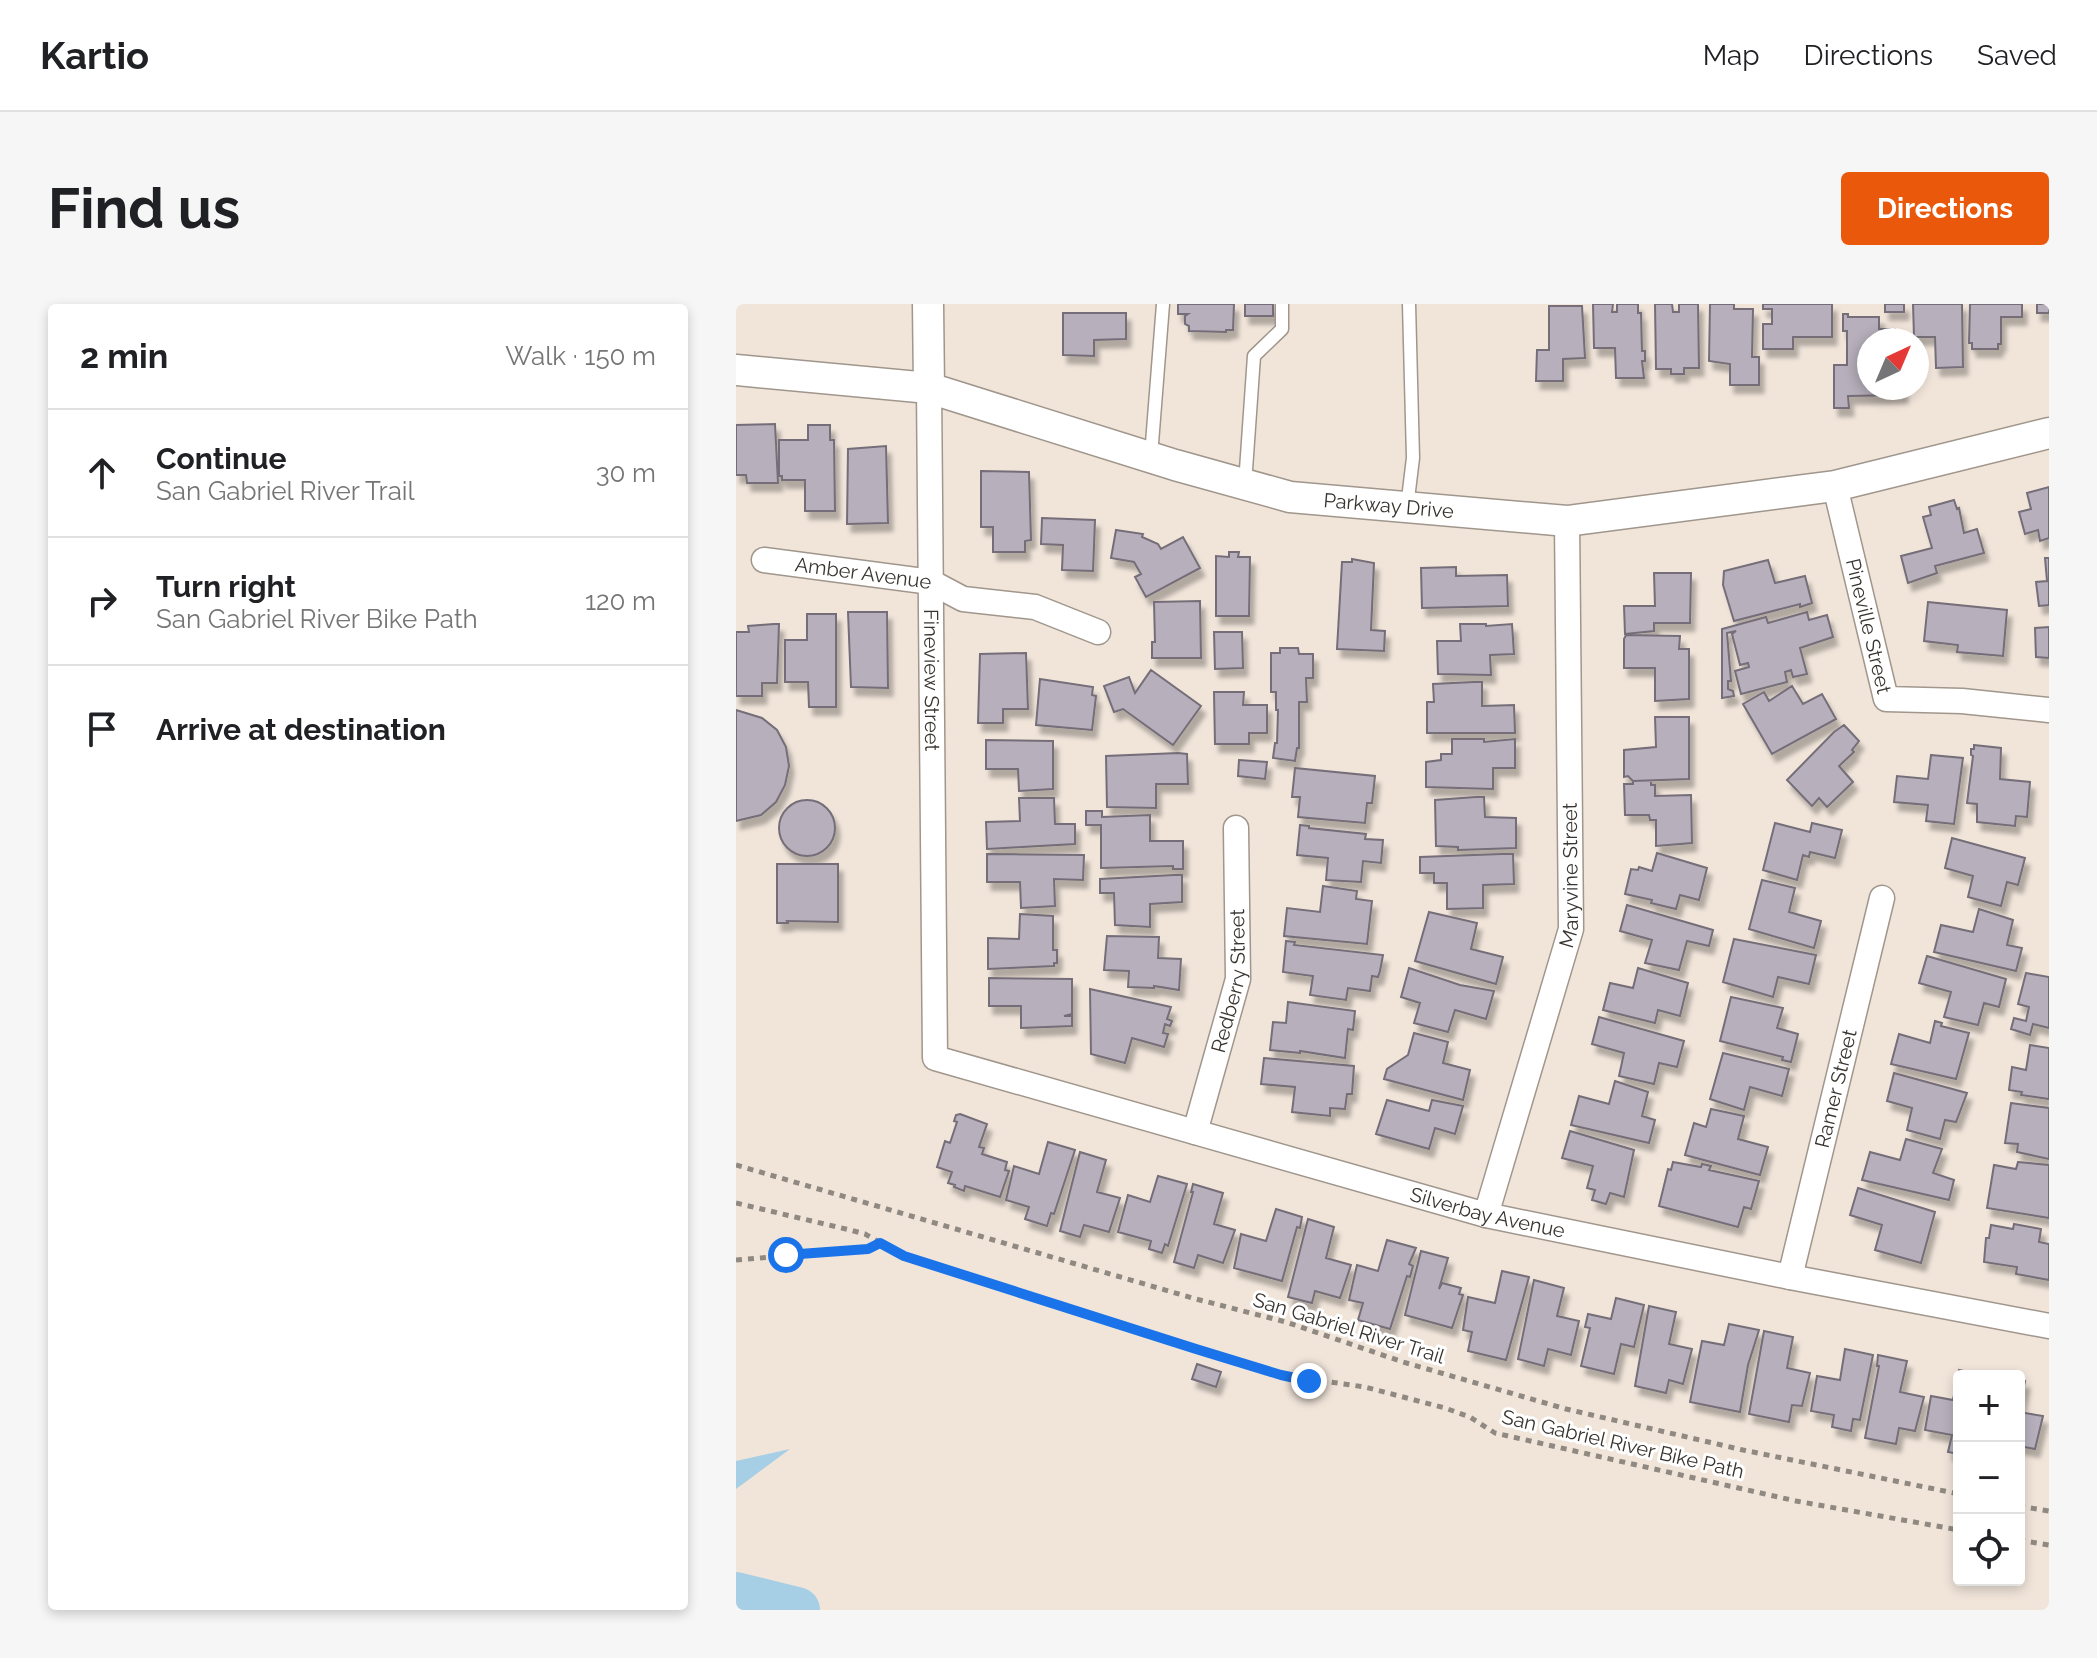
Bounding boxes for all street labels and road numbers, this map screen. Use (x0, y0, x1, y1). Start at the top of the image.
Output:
street label: Parkway Drive (1323, 488, 1455, 523)
street label: Amber Avenue (794, 552, 933, 594)
street label: Pineville Street (1841, 556, 1896, 696)
street label: Fineview Street (919, 609, 944, 751)
street label: Maryvine Street (1554, 802, 1583, 951)
street label: Redberry Street (1206, 908, 1250, 1055)
street label: Ramer Street (1810, 1027, 1862, 1150)
street label: Silverbay Avenue (1407, 1182, 1567, 1243)
street label: San Gabriel River Trail (1250, 1287, 1448, 1369)
street label: San Gabriel River Bike Path (1500, 1404, 1746, 1484)

